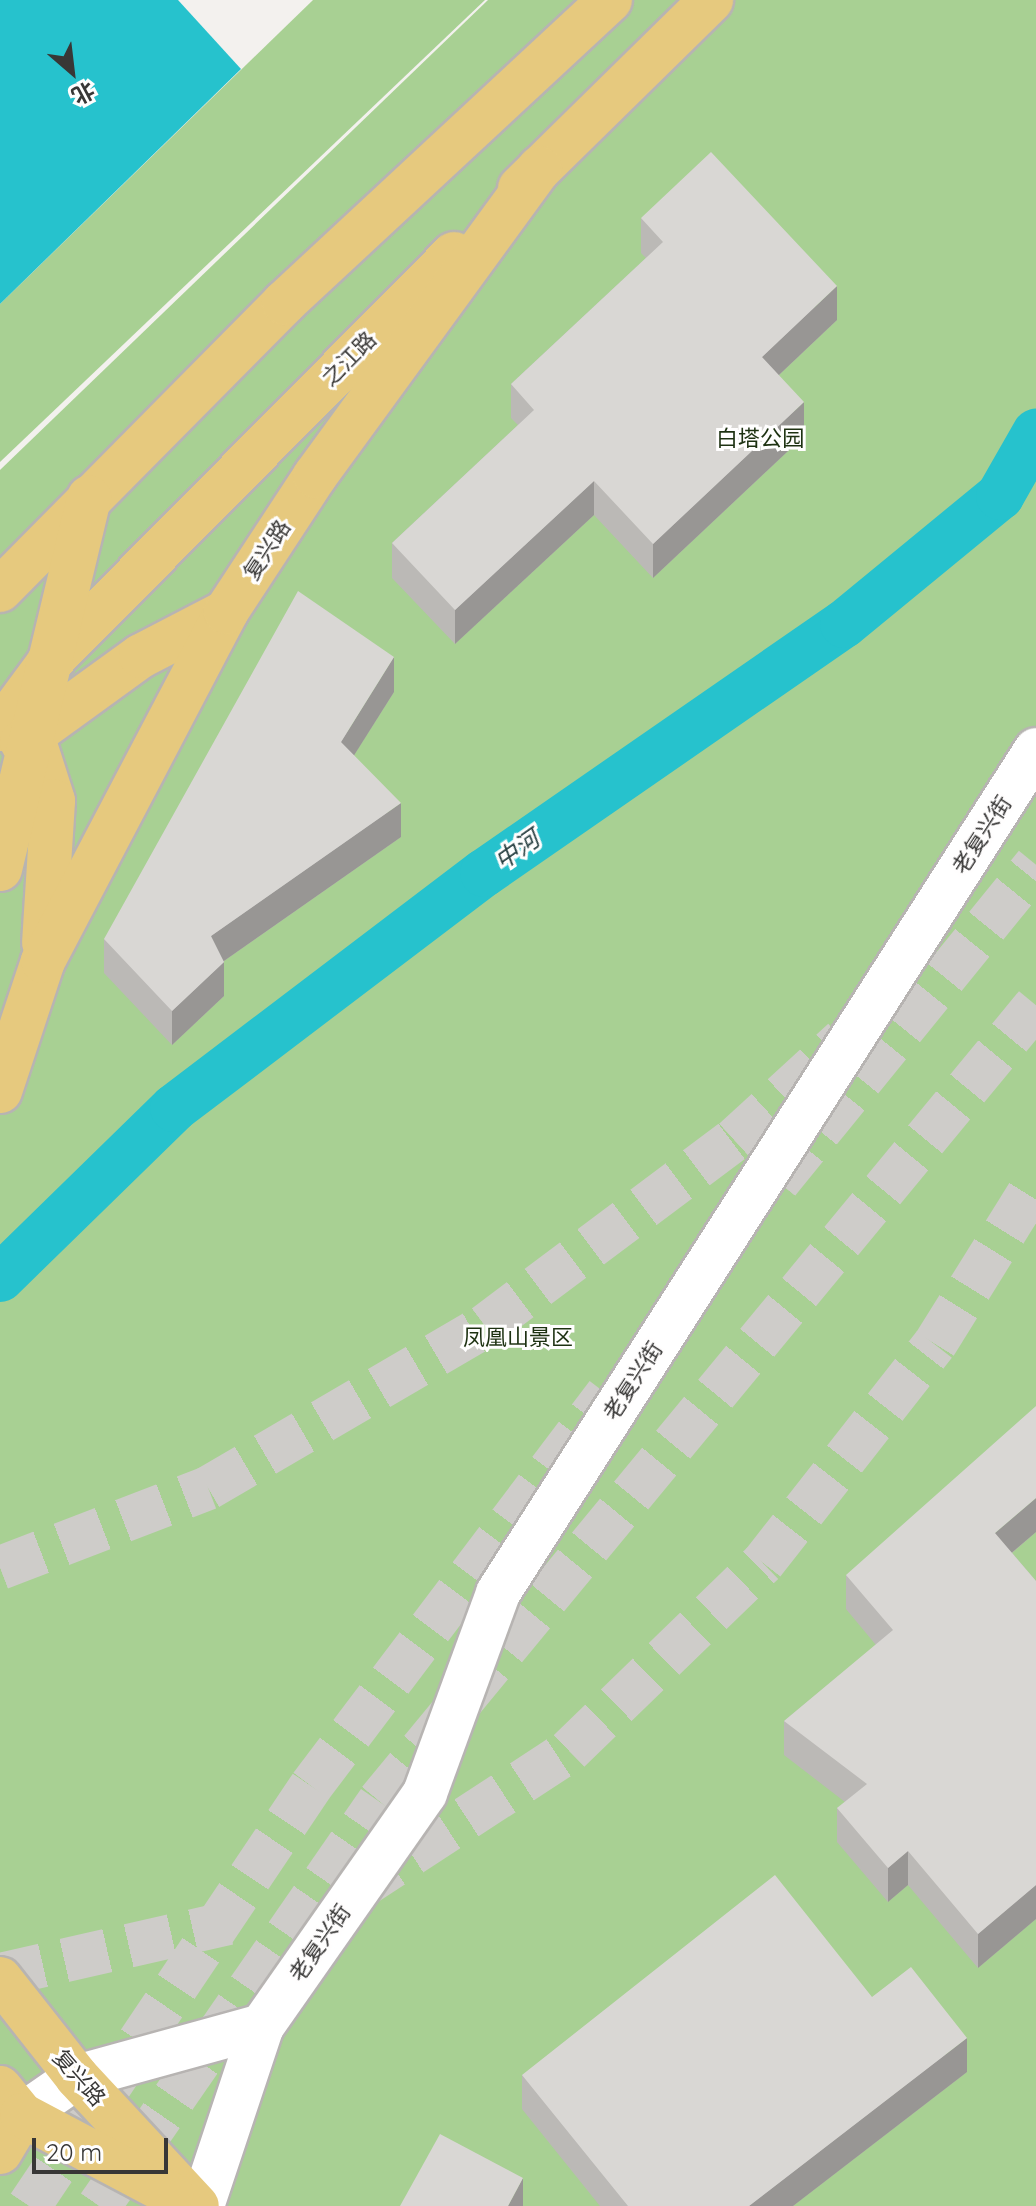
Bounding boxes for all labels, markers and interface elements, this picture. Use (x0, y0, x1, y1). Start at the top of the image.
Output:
north arrow (32, 32, 112, 112)
text: 北 (67, 76, 100, 111)
street label: 之江路 (316, 326, 382, 392)
park label: 白塔公园 (716, 426, 804, 452)
street label: 复兴路 (238, 515, 296, 585)
street label: 老复兴街 (947, 791, 1017, 879)
water label: 中河 (489, 824, 545, 876)
park label: 凤凰山景区 (463, 1325, 573, 1351)
street label: 老复兴街 (598, 1337, 668, 1425)
street label: 老复兴街 (284, 1899, 356, 1987)
street label: 复兴路 (47, 2044, 111, 2112)
scale bar (36, 2122, 172, 2172)
text: 20 m (46, 2137, 102, 2167)

